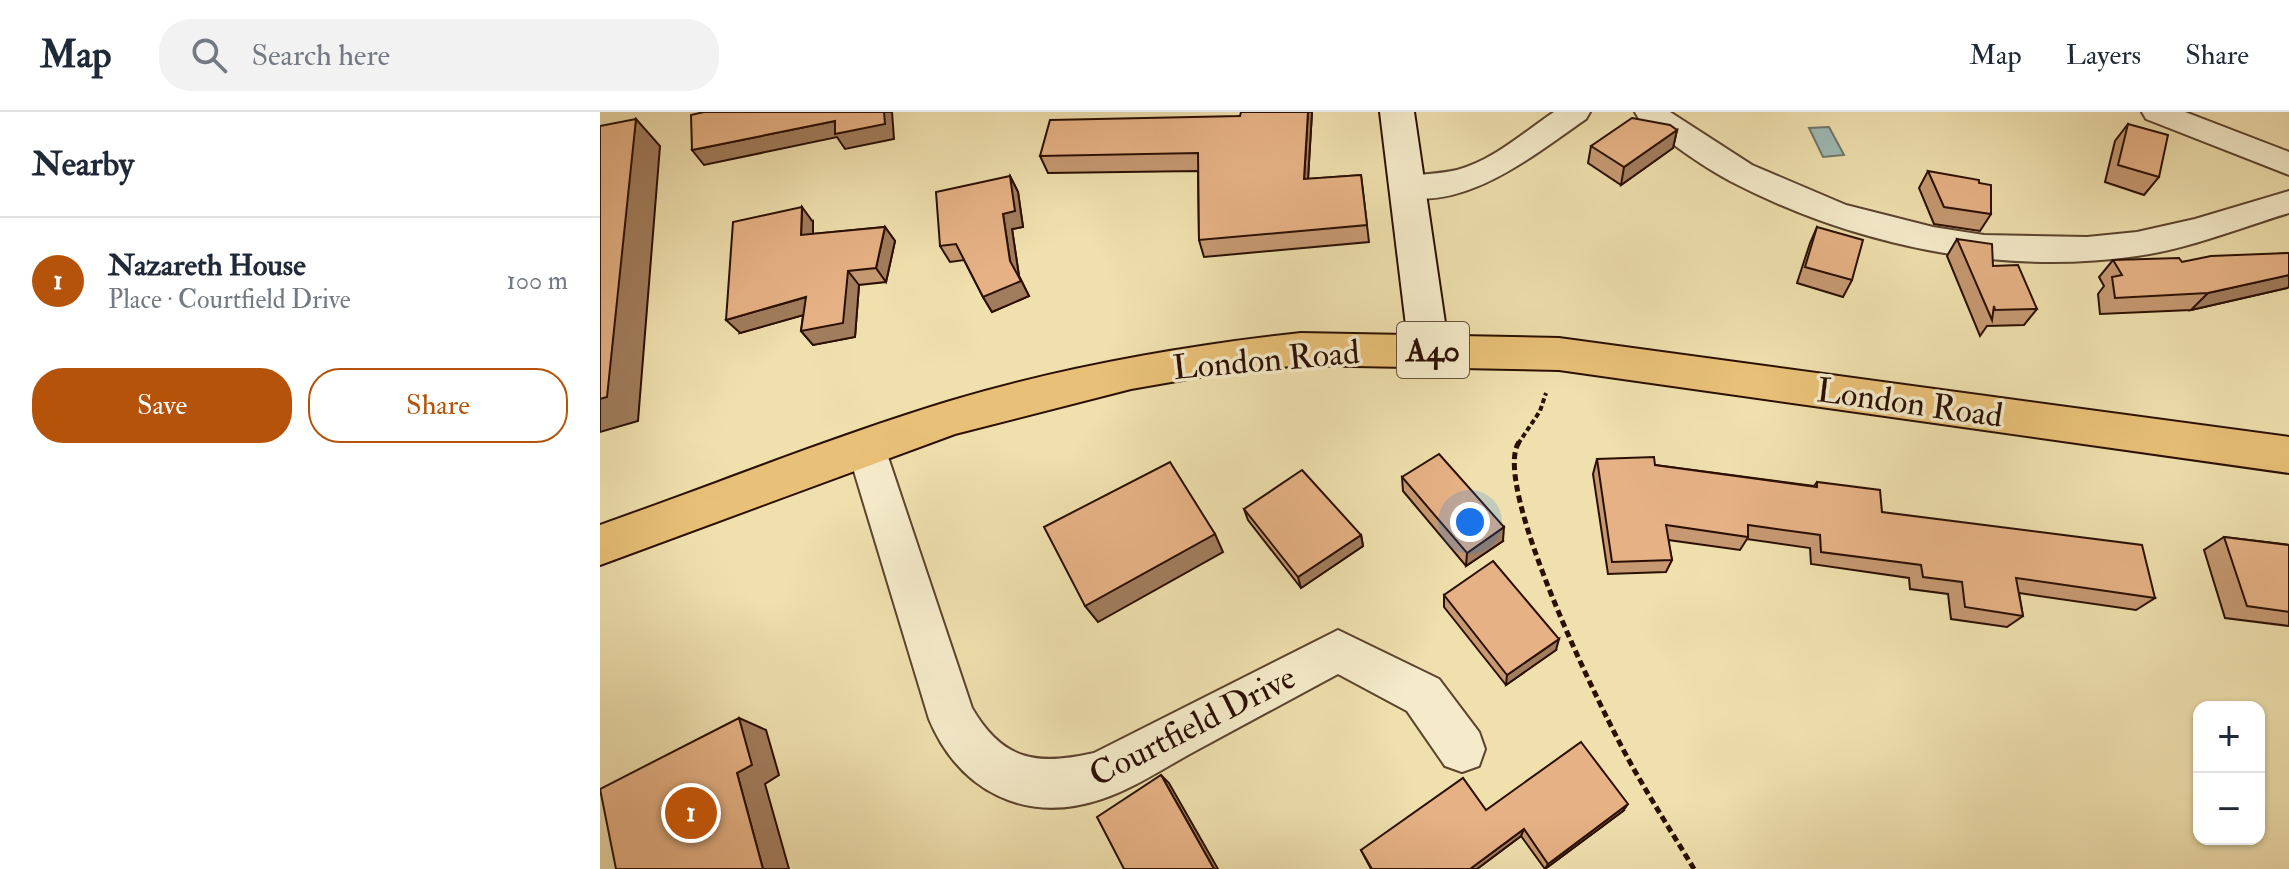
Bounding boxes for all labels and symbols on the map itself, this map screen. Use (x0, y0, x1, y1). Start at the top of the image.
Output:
road number: A40 (1397, 322, 1469, 378)
street label: London Road (1171, 331, 1362, 390)
street label: London Road (1814, 369, 2006, 438)
your location (1450, 502, 1490, 542)
street label: Courtfield Drive (1082, 656, 1303, 797)
pin: 1 (665, 783, 717, 843)

